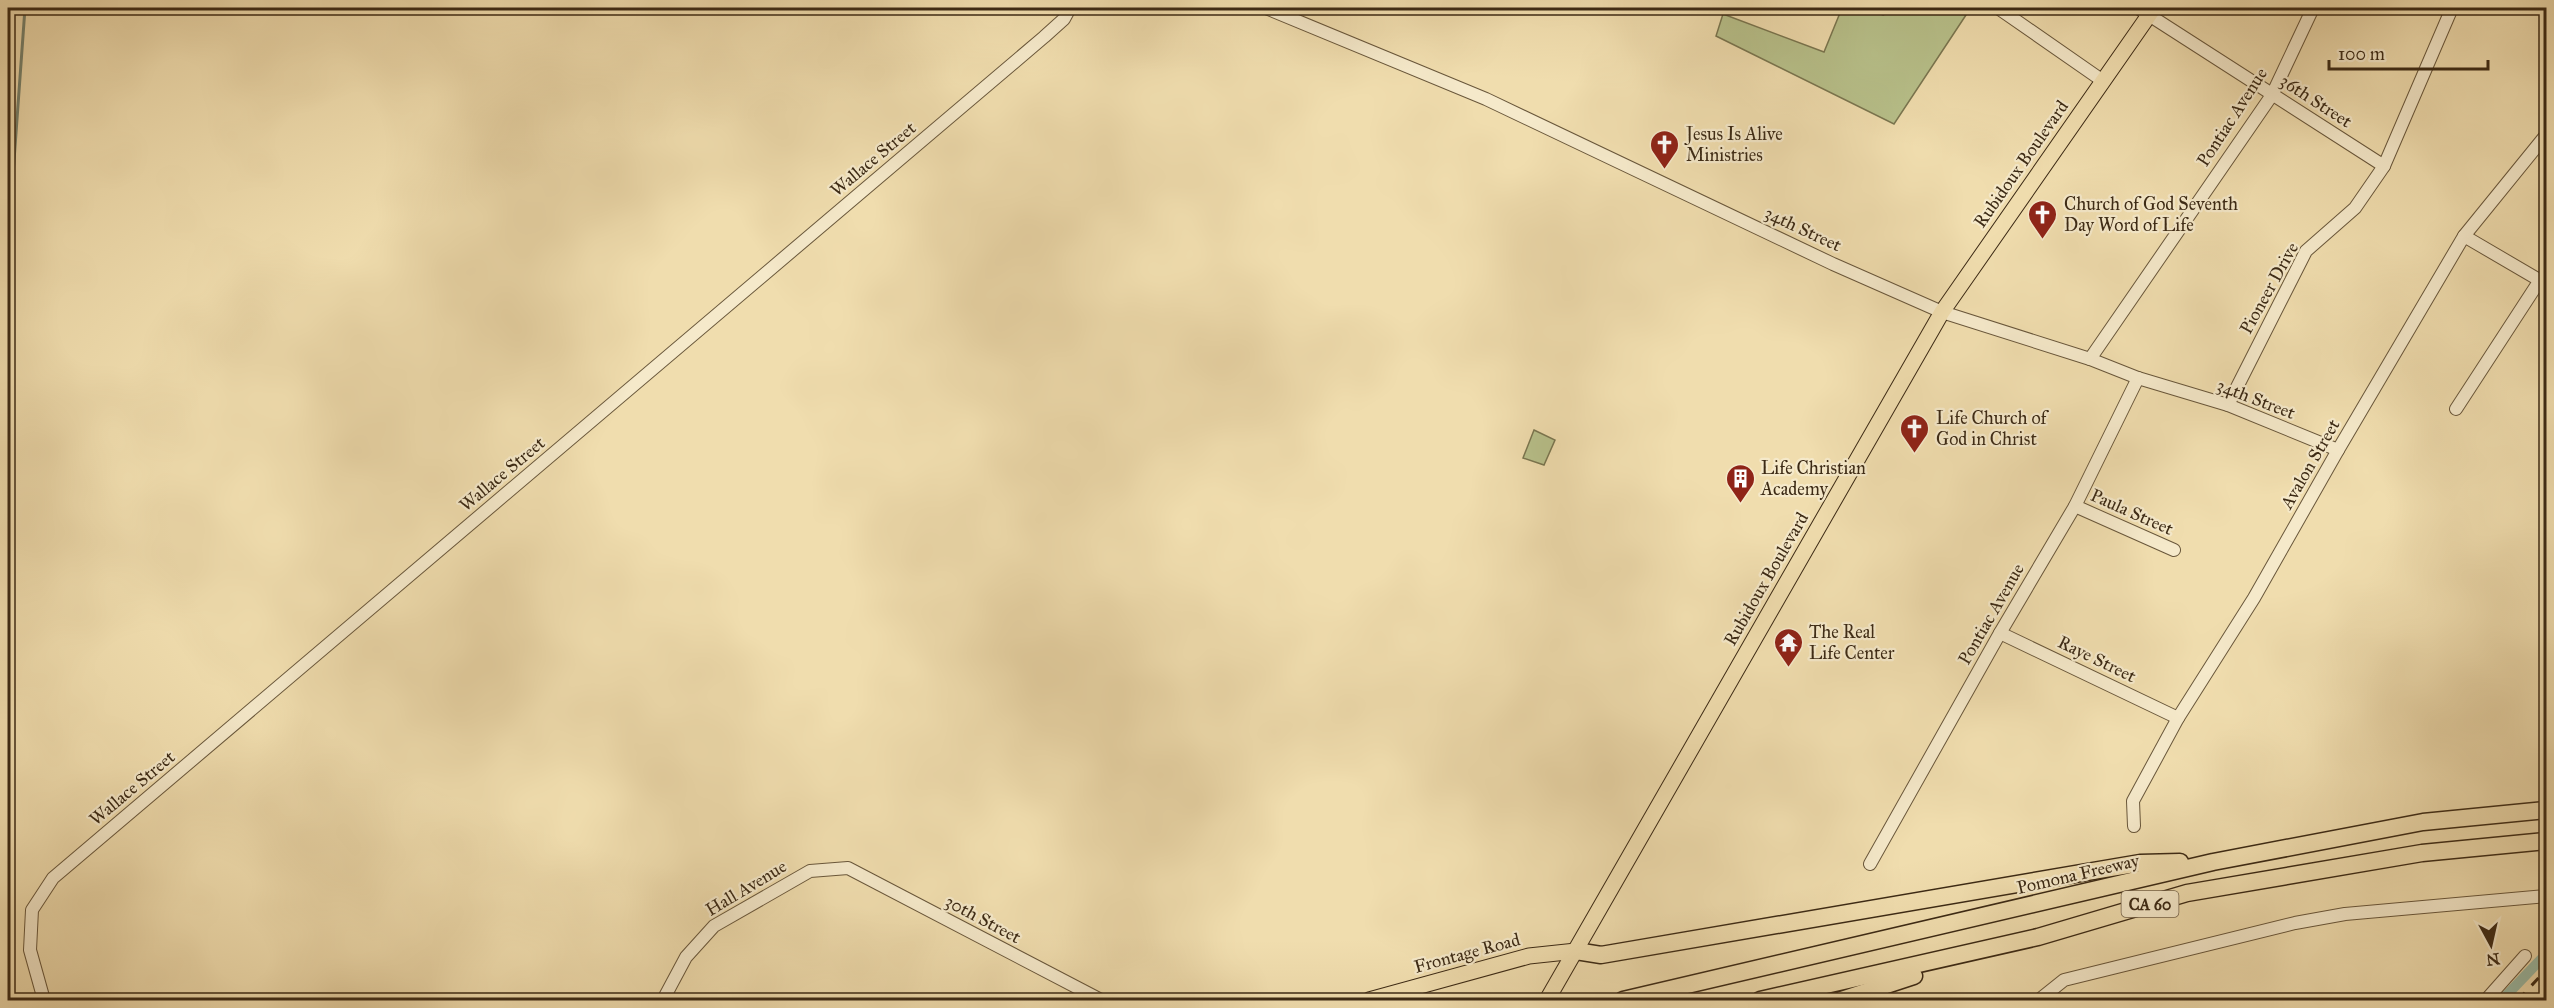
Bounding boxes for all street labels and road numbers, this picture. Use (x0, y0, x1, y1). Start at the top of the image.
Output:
street label: Pontiac Avenue (2192, 64, 2272, 170)
street label: 36th Street (2276, 70, 2357, 133)
street label: Rubidoux Boulevard (1969, 96, 2073, 232)
street label: Wallace Street (826, 116, 921, 201)
street label: 34th Street (1761, 202, 1845, 257)
street label: Pioneer Drive (2235, 238, 2303, 338)
street label: 34th Street (2214, 374, 2299, 424)
street label: Avalon Street (2275, 415, 2345, 514)
street label: Wallace Street (455, 431, 550, 516)
street label: Paula Street (2087, 484, 2177, 540)
street label: Rubidoux Boulevard (1719, 508, 1813, 650)
street label: Pontiac Avenue (1953, 559, 2029, 669)
street label: Raye Street (2054, 631, 2140, 688)
street label: Wallace Street (85, 745, 180, 830)
street label: Pomona Freeway (2015, 849, 2142, 899)
street label: Hall Avenue (701, 855, 791, 921)
street label: 30th Street (941, 890, 1025, 948)
road number: CA 60 (2122, 891, 2178, 917)
street label: Frontage Road (1412, 928, 1523, 979)

